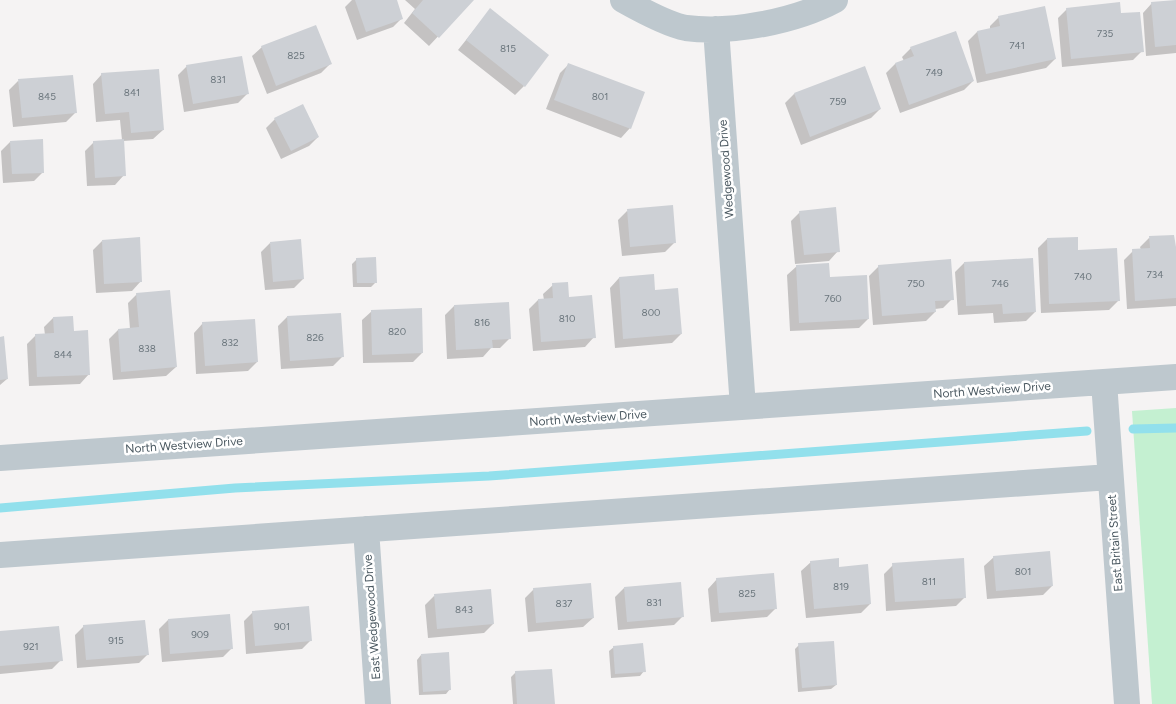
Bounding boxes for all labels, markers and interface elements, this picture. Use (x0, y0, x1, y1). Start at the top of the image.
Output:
house number: 735 (1097, 27, 1114, 40)
house number: 741 (1009, 39, 1025, 52)
house number: 815 (500, 42, 516, 55)
house number: 825 (287, 49, 305, 62)
house number: 749 (925, 66, 943, 79)
house number: 831 (210, 73, 226, 86)
house number: 841 (124, 86, 140, 99)
house number: 845 (38, 90, 56, 103)
house number: 801 (592, 90, 608, 103)
house number: 759 (830, 95, 847, 108)
street label: Wedgewood Drive (716, 119, 736, 219)
house number: 734 (1146, 268, 1164, 281)
house number: 740 (1074, 270, 1092, 283)
house number: 750 (907, 277, 925, 290)
house number: 746 (991, 277, 1009, 290)
house number: 760 (824, 292, 842, 305)
house number: 800 (642, 306, 660, 319)
house number: 810 (559, 312, 575, 325)
house number: 816 (474, 316, 490, 329)
house number: 820 (388, 325, 406, 338)
house number: 826 (306, 331, 324, 344)
house number: 832 (221, 336, 239, 349)
house number: 838 (138, 342, 156, 355)
house number: 844 (54, 348, 72, 361)
street label: North Westview Drive (933, 379, 1052, 401)
street label: North Westview Drive (529, 407, 648, 429)
street label: North Westview Drive (125, 434, 244, 456)
street label: East Britain Street (1105, 494, 1125, 592)
street label: East Wedgewood Drive (361, 554, 383, 680)
house number: 801 (1015, 565, 1031, 578)
house number: 811 (922, 575, 936, 588)
house number: 819 (833, 580, 849, 593)
house number: 825 (738, 587, 756, 600)
house number: 831 (646, 596, 662, 609)
house number: 837 (556, 597, 573, 610)
house number: 843 (455, 603, 473, 616)
house number: 901 (274, 620, 290, 633)
house number: 909 (191, 628, 209, 641)
house number: 915 (108, 634, 124, 647)
house number: 921 (23, 640, 39, 653)

